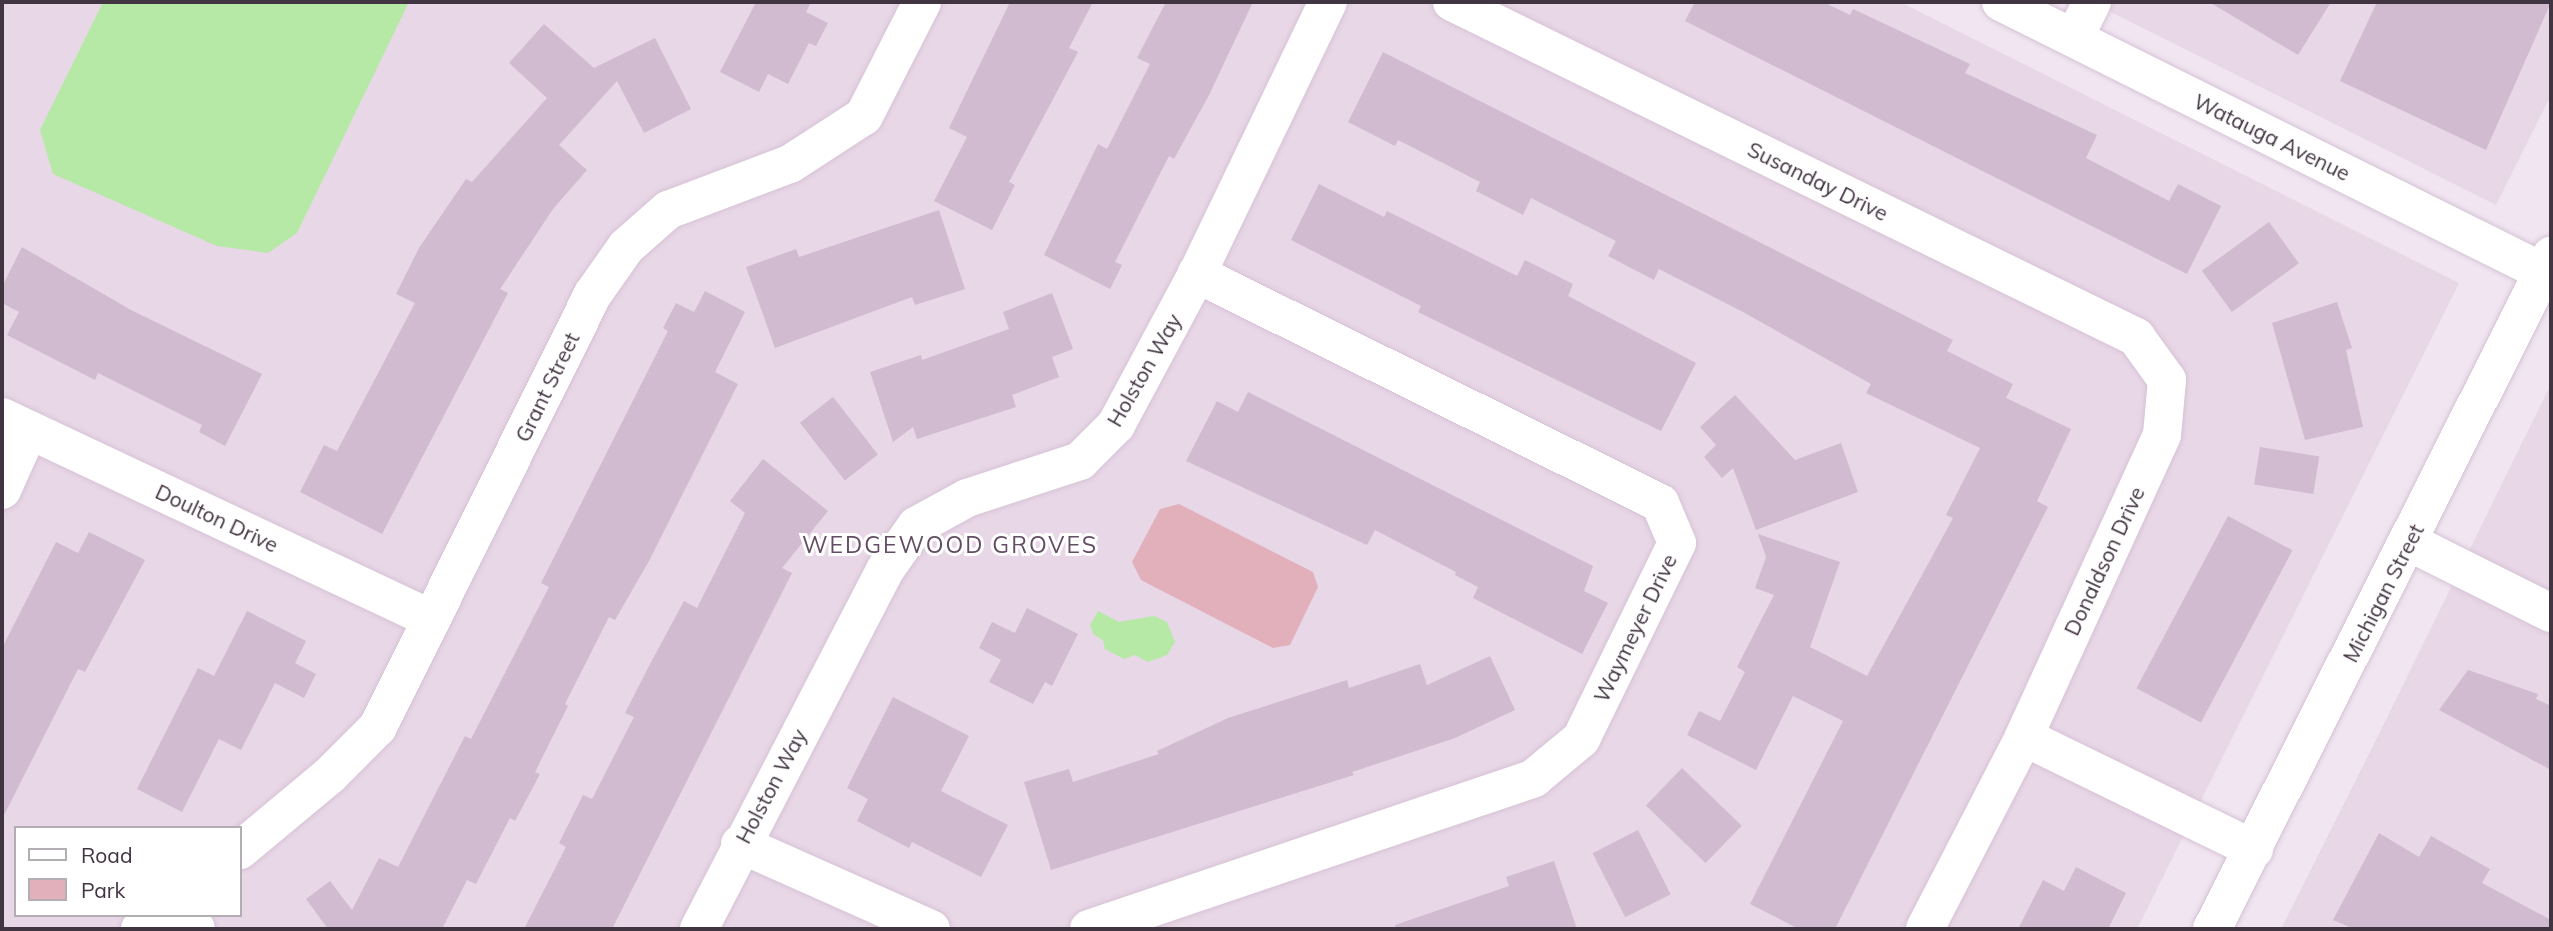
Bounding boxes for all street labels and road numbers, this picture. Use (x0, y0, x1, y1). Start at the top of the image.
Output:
street label: Watauga Avenue (2190, 88, 2354, 186)
street label: Susanday Drive (1744, 136, 1892, 226)
street label: Holston Way (1102, 309, 1186, 431)
street label: Grant Street (510, 328, 584, 446)
street label: Doulton Drive (152, 479, 282, 557)
street label: Donaldson Drive (2059, 483, 2149, 639)
street label: Michigan Street (2337, 520, 2429, 666)
street label: Waymeyer Drive (1588, 550, 1682, 706)
street label: Holston Way (730, 724, 812, 848)

